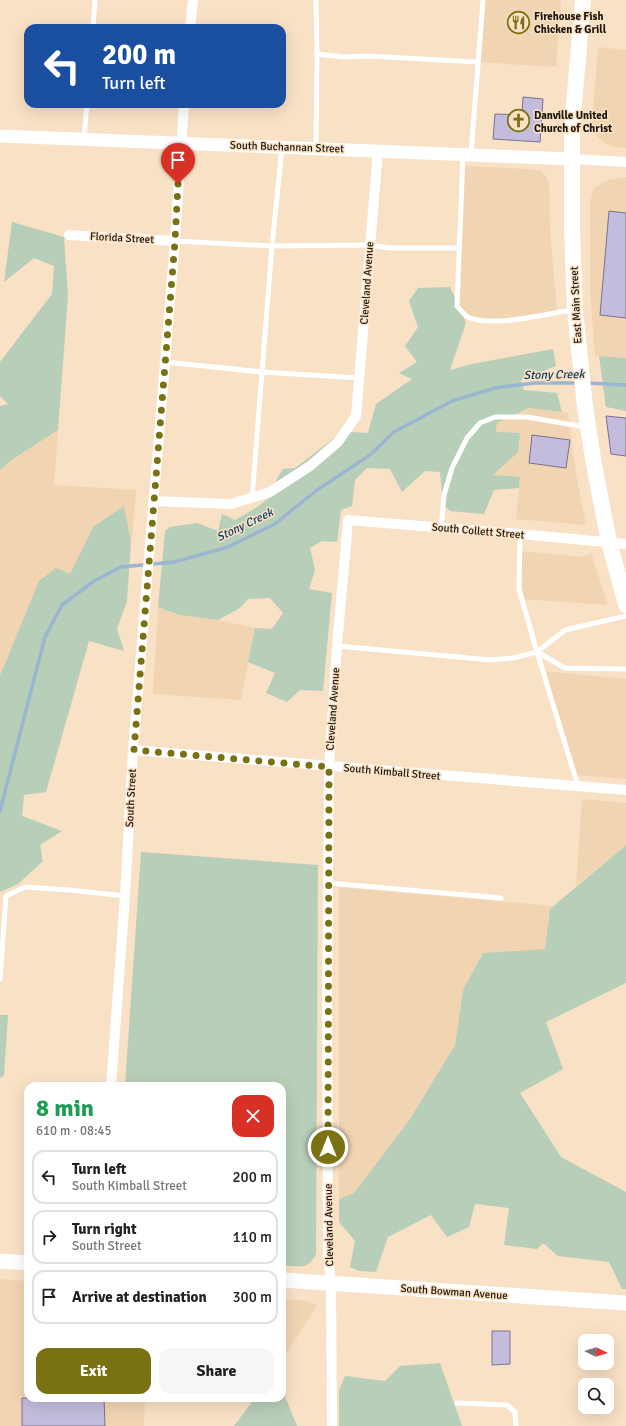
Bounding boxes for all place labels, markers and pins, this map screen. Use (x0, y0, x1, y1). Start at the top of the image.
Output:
restaurant icon: Firehouse Fish Chicken & Grill (506, 9, 532, 35)
place label: Firehouse Fish Chicken & Grill (534, 10, 607, 36)
church icon: Danville United Church of Christ (506, 108, 532, 134)
place label: Danville United Church of Christ (534, 109, 612, 135)
pin (161, 143, 195, 184)

